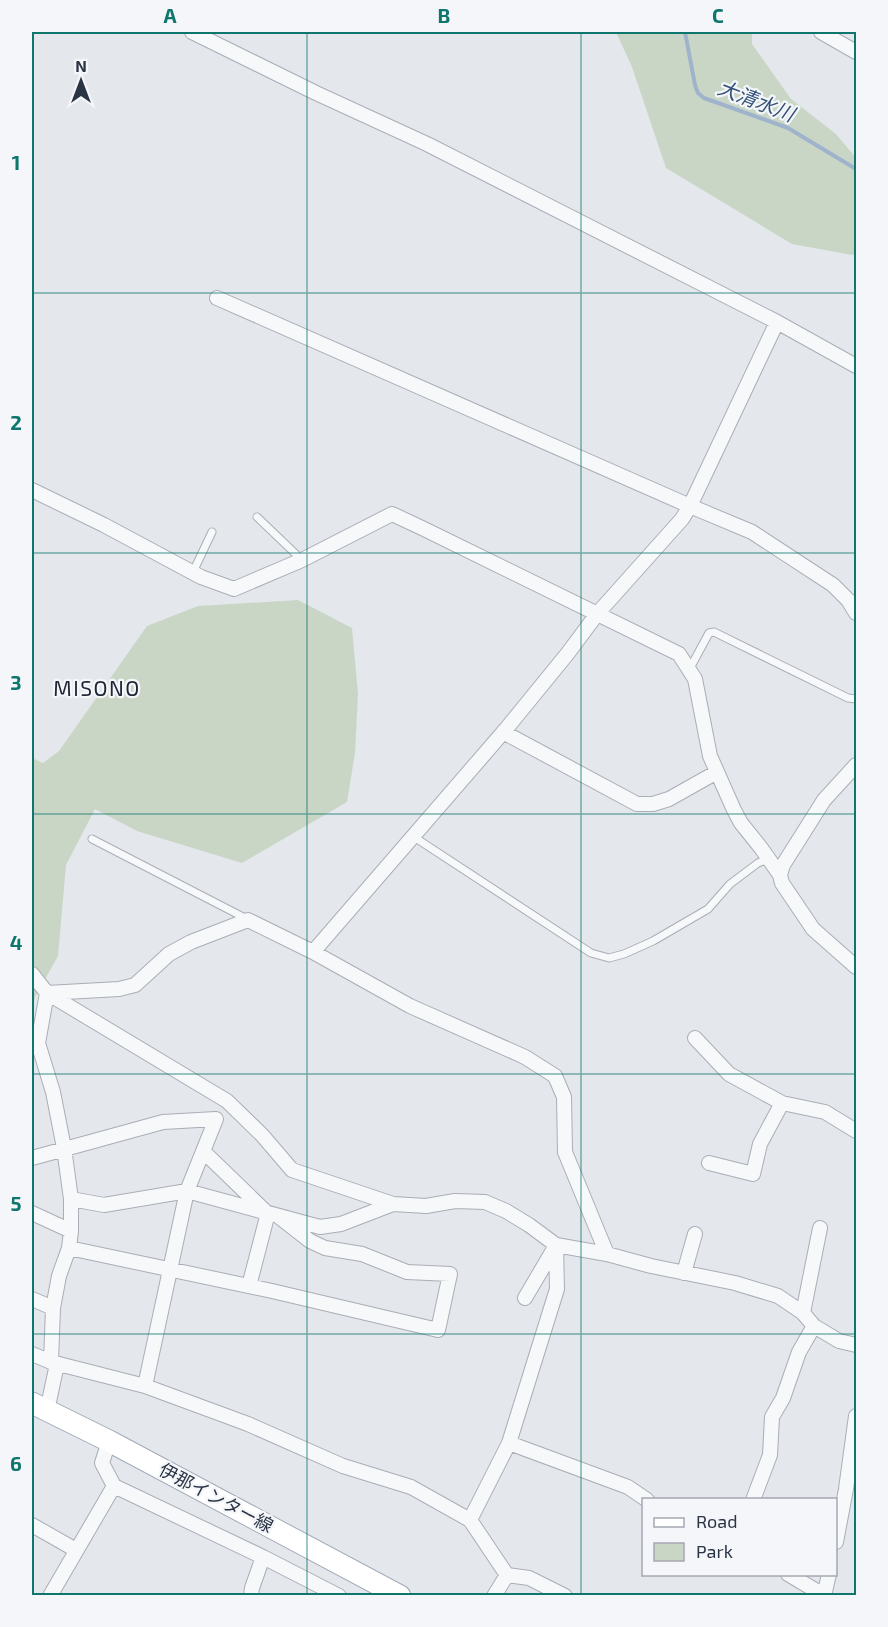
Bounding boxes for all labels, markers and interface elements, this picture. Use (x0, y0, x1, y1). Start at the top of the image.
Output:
text: A (163, 3, 177, 27)
text: B (438, 3, 450, 27)
text: C (712, 3, 724, 27)
north arrow (51, 51, 111, 111)
text: N (75, 56, 87, 75)
water label: 大清水川 (715, 75, 800, 126)
text: 1 (12, 150, 20, 174)
text: 2 (10, 410, 22, 434)
text: 3 (10, 670, 22, 694)
district label: MISONO (53, 675, 141, 700)
text: 4 (10, 930, 23, 954)
text: 5 (10, 1191, 22, 1215)
text: 6 (10, 1451, 22, 1475)
street label: 伊那インター線 (156, 1458, 277, 1536)
legend (642, 1498, 837, 1576)
text: Road (696, 1510, 737, 1532)
text: Park (696, 1540, 733, 1562)

